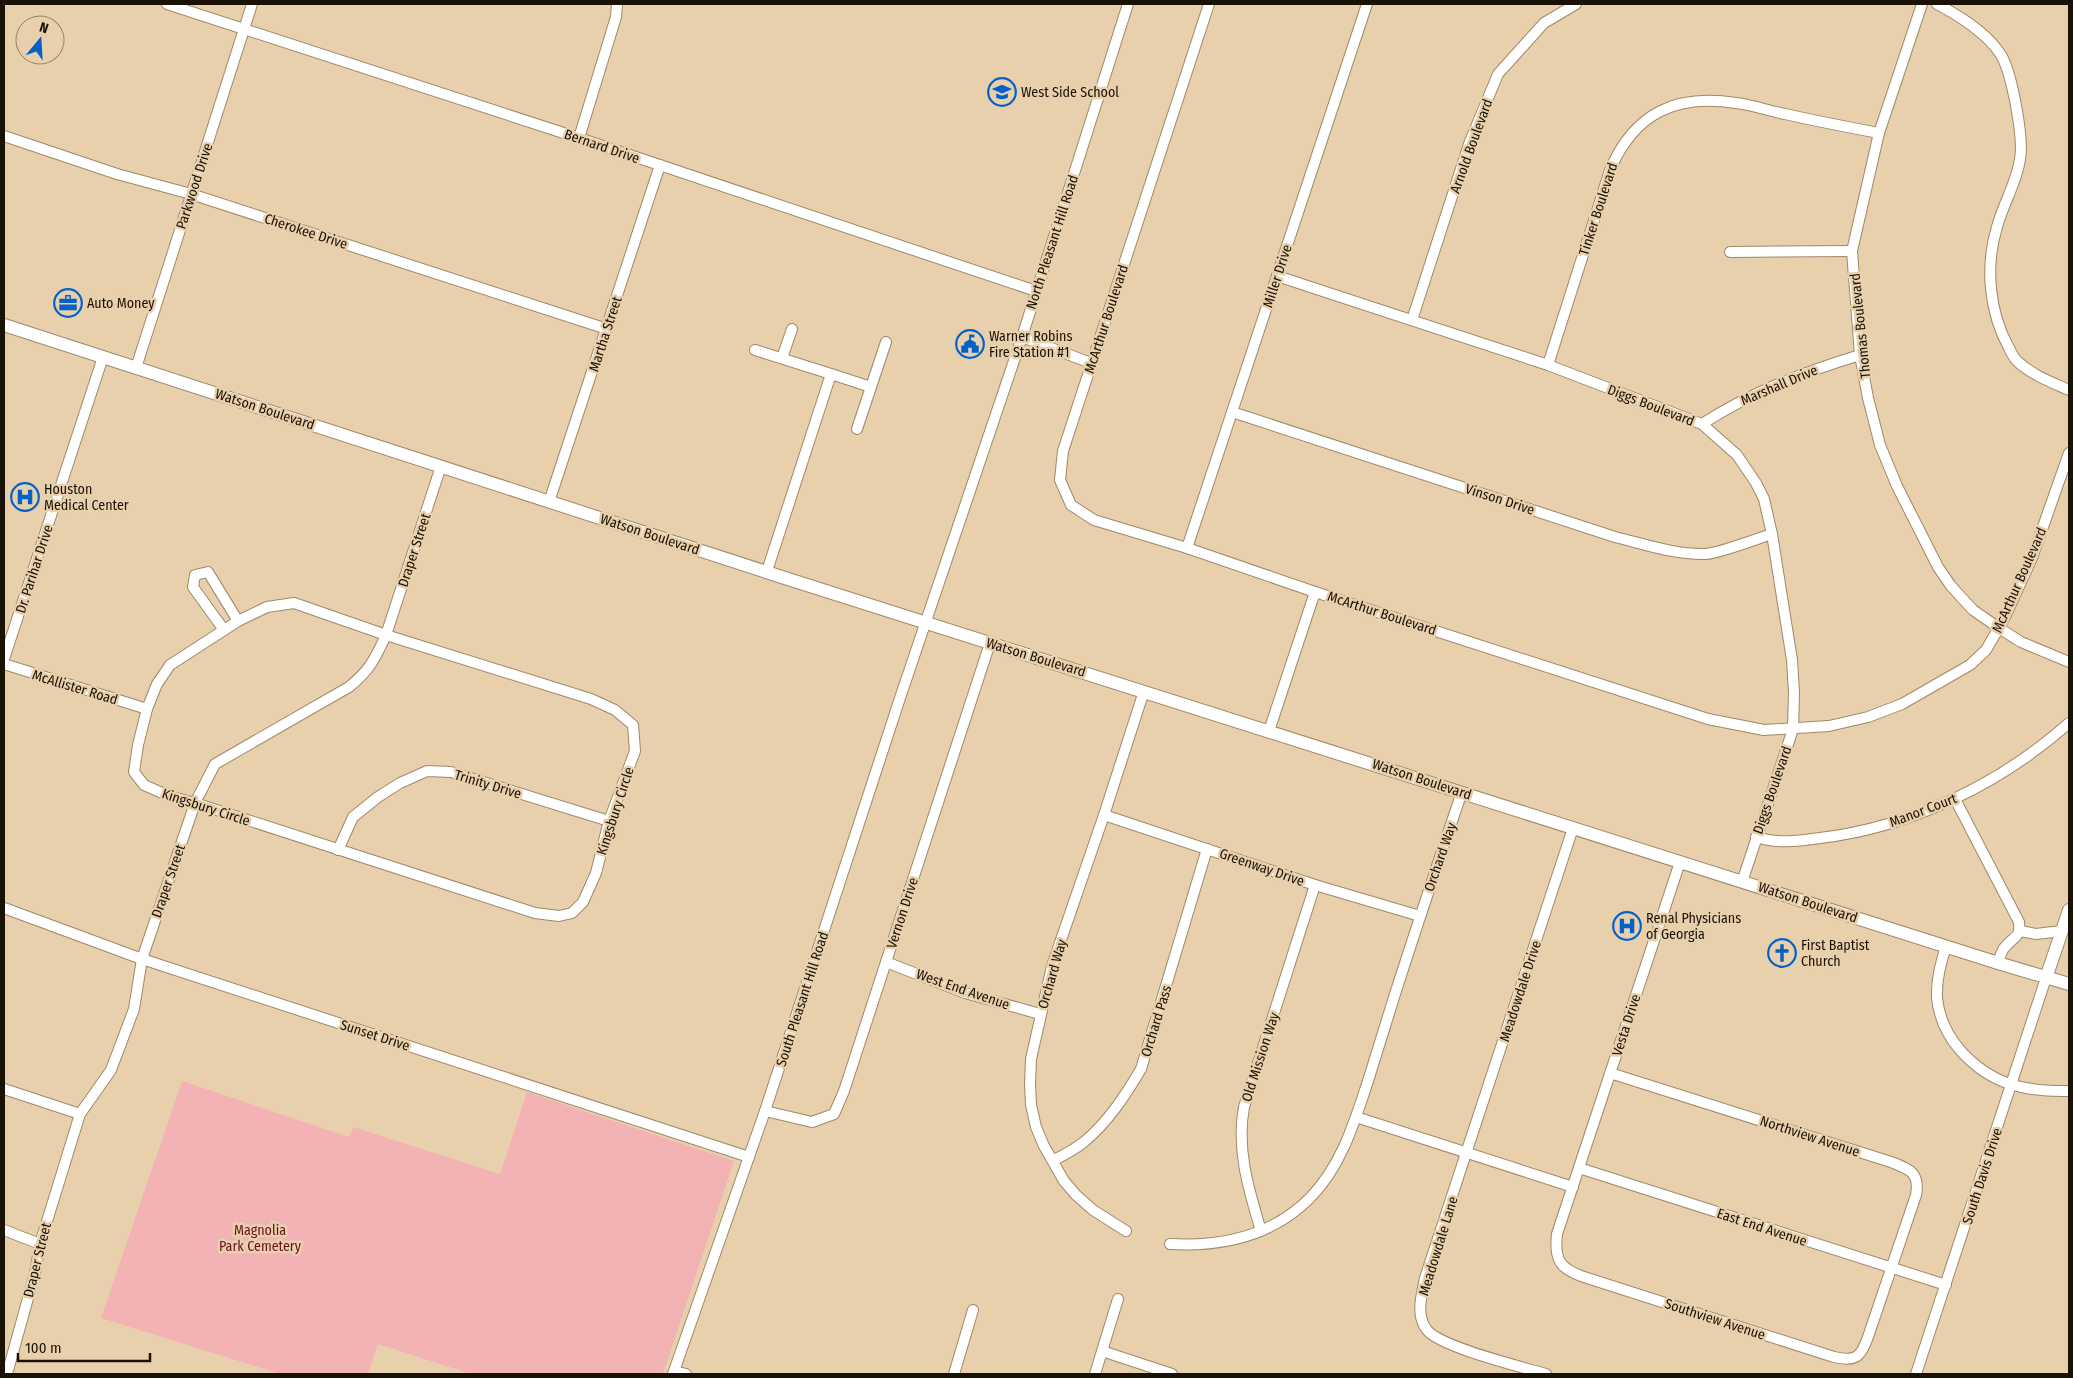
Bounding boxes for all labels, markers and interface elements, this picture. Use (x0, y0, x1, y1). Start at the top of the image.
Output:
north arrow (15, 15, 65, 65)
text: N (37, 19, 50, 37)
school or university icon: West Side School (987, 77, 1017, 107)
place label: West Side School (1021, 84, 1119, 101)
street label: Arnold Boulevard (1447, 97, 1496, 196)
street label: Bernard Drive (562, 126, 642, 167)
street label: Parkwood Drive (173, 141, 216, 231)
street label: Tinker Boulevard (1575, 161, 1621, 258)
street label: North Pleasant Hill Road (1023, 173, 1082, 311)
street label: Cherokee Drive (262, 210, 350, 253)
street label: Miller Drive (1259, 242, 1296, 310)
street label: McArthur Boulevard (1081, 263, 1132, 376)
street label: Thomas Boulevard (1847, 272, 1874, 379)
office icon: Auto Money (53, 288, 83, 318)
street label: Martha Street (585, 294, 626, 374)
place label: Auto Money (87, 295, 155, 312)
place label: Warner Robins Fire Station #1 (989, 328, 1072, 361)
public building icon: Warner Robins Fire Station #1 (955, 329, 985, 359)
street label: Marshall Drive (1738, 362, 1820, 409)
street label: Diggs Boulevard (1605, 381, 1697, 430)
street label: Watson Boulevard (213, 385, 317, 434)
street label: Vinson Drive (1463, 480, 1537, 519)
place label: Houston Medical Center (44, 481, 129, 514)
hospital icon: Houston Medical Center (10, 482, 40, 512)
street label: Watson Boulevard (598, 510, 702, 559)
street label: Draper Street (395, 511, 434, 589)
street label: Dr. Parihar Drive (12, 523, 57, 616)
street label: McArthur Boulevard (1989, 525, 2050, 635)
street label: McArthur Boulevard (1325, 588, 1438, 639)
street label: Watson Boulevard (984, 634, 1088, 681)
street label: McAllister Road (30, 666, 120, 709)
street label: Diggs Boulevard (1750, 744, 1795, 836)
street label: Watson Boulevard (1370, 755, 1474, 804)
street label: Kingsbury Circle (593, 765, 638, 857)
street label: Trinity Drive (452, 766, 523, 803)
street label: Kingsbury Circle (160, 785, 252, 830)
street label: Manor Court (1887, 790, 1960, 831)
street label: Orchard Way (1421, 820, 1460, 894)
street label: Draper Street (148, 842, 189, 920)
street label: Greenway Drive (1217, 845, 1307, 890)
street label: Vernon Drive (883, 875, 922, 951)
street label: Watson Boulevard (1756, 878, 1860, 927)
place label: Renal Physicians of Georgia (1646, 910, 1741, 943)
hospital icon: Renal Physicians of Georgia (1612, 911, 1642, 941)
street label: South Pleasant Hill Road (773, 930, 832, 1069)
street label: Orchard Way (1034, 937, 1071, 1011)
place label: First Baptist Church (1801, 937, 1870, 970)
street label: Meadowdale Drive (1496, 938, 1545, 1044)
church icon: First Baptist Church (1767, 938, 1797, 968)
street label: West End Avenue (914, 966, 1012, 1013)
street label: Orchard Pass (1138, 983, 1175, 1059)
street label: Vesta Drive (1609, 992, 1644, 1058)
street label: Old Mission Way (1238, 1010, 1283, 1104)
street label: Sunset Drive (338, 1016, 412, 1055)
street label: Northview Avenue (1758, 1112, 1862, 1161)
street label: South Davis Drive (1959, 1126, 2006, 1226)
street label: Meadowdale Lane (1415, 1194, 1462, 1298)
street label: East End Avenue (1715, 1205, 1809, 1250)
street label: Draper Street (20, 1221, 55, 1299)
park label: Magnolia Park Cemetery (219, 1222, 302, 1255)
street label: Southview Avenue (1662, 1295, 1767, 1344)
scale bar (18, 1330, 150, 1362)
text: 100 m (25, 1339, 62, 1357)

